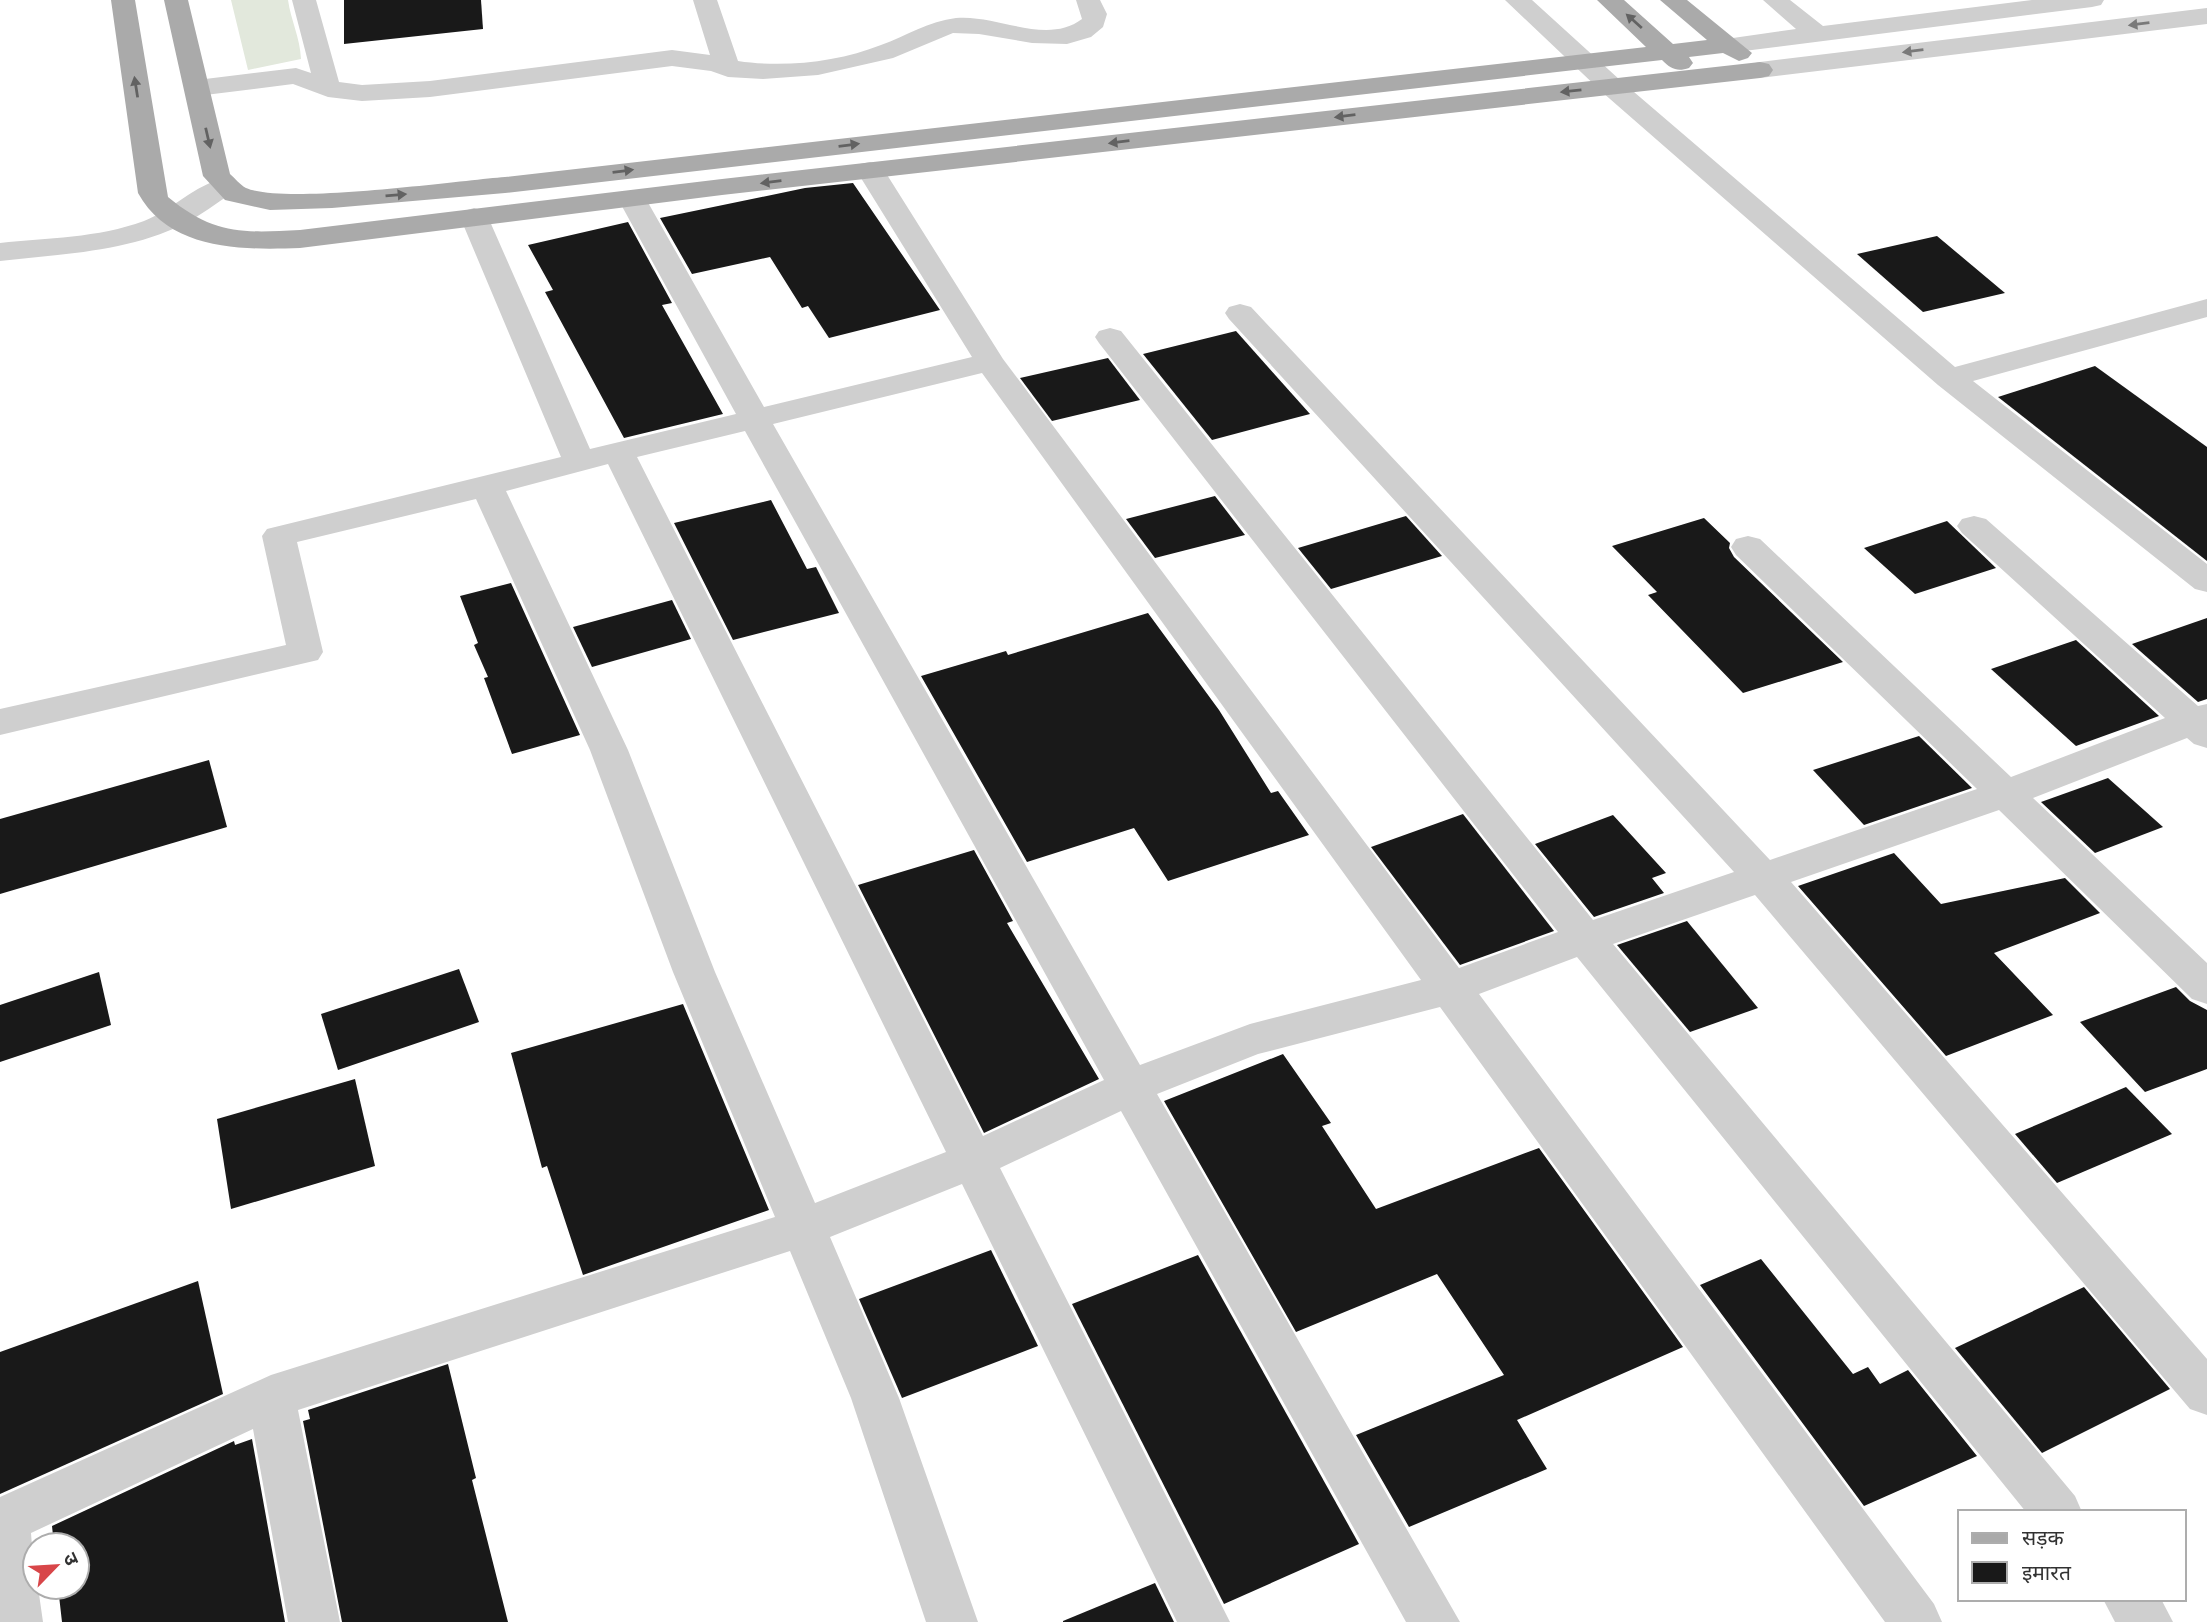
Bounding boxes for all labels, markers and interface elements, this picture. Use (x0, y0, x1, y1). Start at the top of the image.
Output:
one-way arrow (1625, 13, 1643, 29)
one-way arrow (2128, 19, 2150, 30)
one-way arrow (1902, 46, 1924, 57)
one-way arrow (130, 75, 141, 97)
one-way arrow (1559, 85, 1581, 96)
one-way arrow (1333, 110, 1355, 121)
one-way arrow (203, 127, 214, 149)
one-way arrow (1107, 137, 1129, 148)
one-way arrow (838, 139, 860, 150)
one-way arrow (612, 165, 634, 176)
one-way arrow (760, 176, 782, 187)
one-way arrow (385, 189, 407, 200)
legend (1958, 1510, 2186, 1601)
text: सड़क (2022, 1525, 2064, 1551)
north arrow (21, 1531, 91, 1601)
text: उ (58, 1549, 84, 1570)
text: इमारत (2022, 1560, 2072, 1586)

